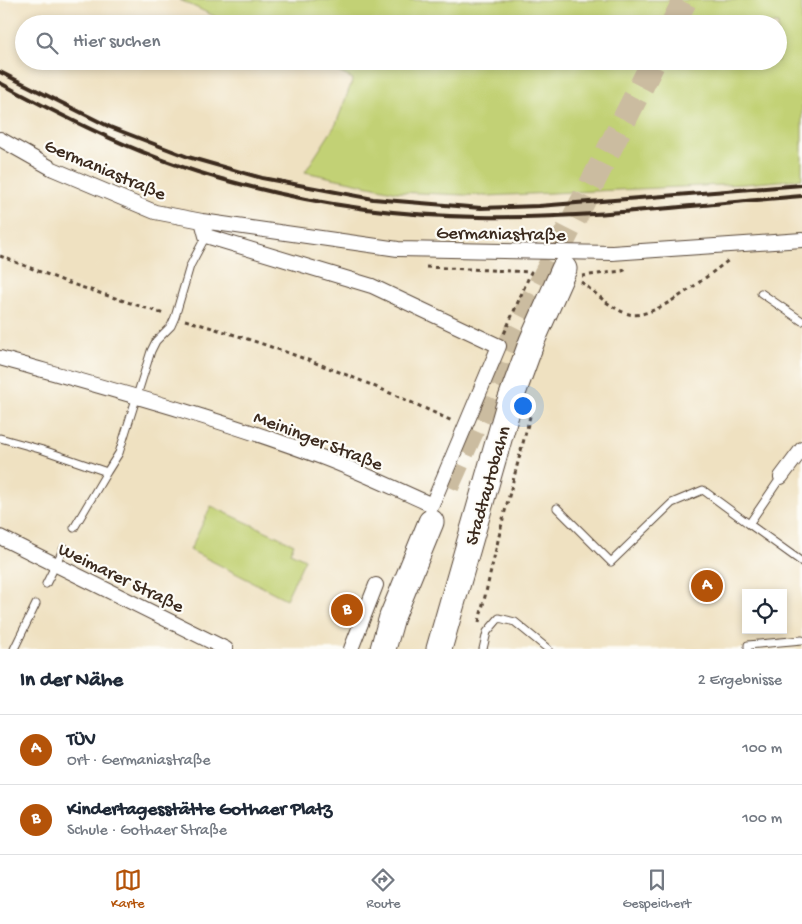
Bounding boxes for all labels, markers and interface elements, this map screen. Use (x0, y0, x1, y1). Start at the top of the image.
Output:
search box (15, 15, 787, 70)
icon: search (33, 29, 61, 57)
text: Hier suchen (73, 31, 160, 54)
street label: Germaniastraße (40, 135, 169, 207)
street label: Germaniastraße (436, 223, 566, 248)
your location (510, 393, 536, 419)
street label: Meininger Straße (250, 407, 386, 477)
street label: Stadtautobahn (461, 424, 517, 548)
street label: Weimarer Straße (54, 539, 187, 620)
pin: A (691, 567, 723, 605)
map controls (742, 589, 787, 634)
button: locate (742, 589, 787, 634)
pin: B (331, 591, 363, 629)
text: In der Nähe (20, 669, 123, 694)
text: 2 Ergebnisse (698, 672, 782, 691)
text: TÜV (67, 729, 96, 752)
text: A (31, 740, 41, 759)
text: 100 m (742, 740, 782, 759)
text: Ort · Germaniastraße (67, 752, 211, 771)
text: Kindertagesstätte Gothaer Platz (67, 799, 332, 822)
text: B (32, 810, 40, 829)
text: 100 m (742, 810, 782, 829)
text: Schule · Gothaer Straße (67, 822, 227, 841)
tab: Karte (111, 866, 144, 913)
tab: Route (366, 866, 400, 913)
tab: Gespeichert (622, 866, 691, 913)

